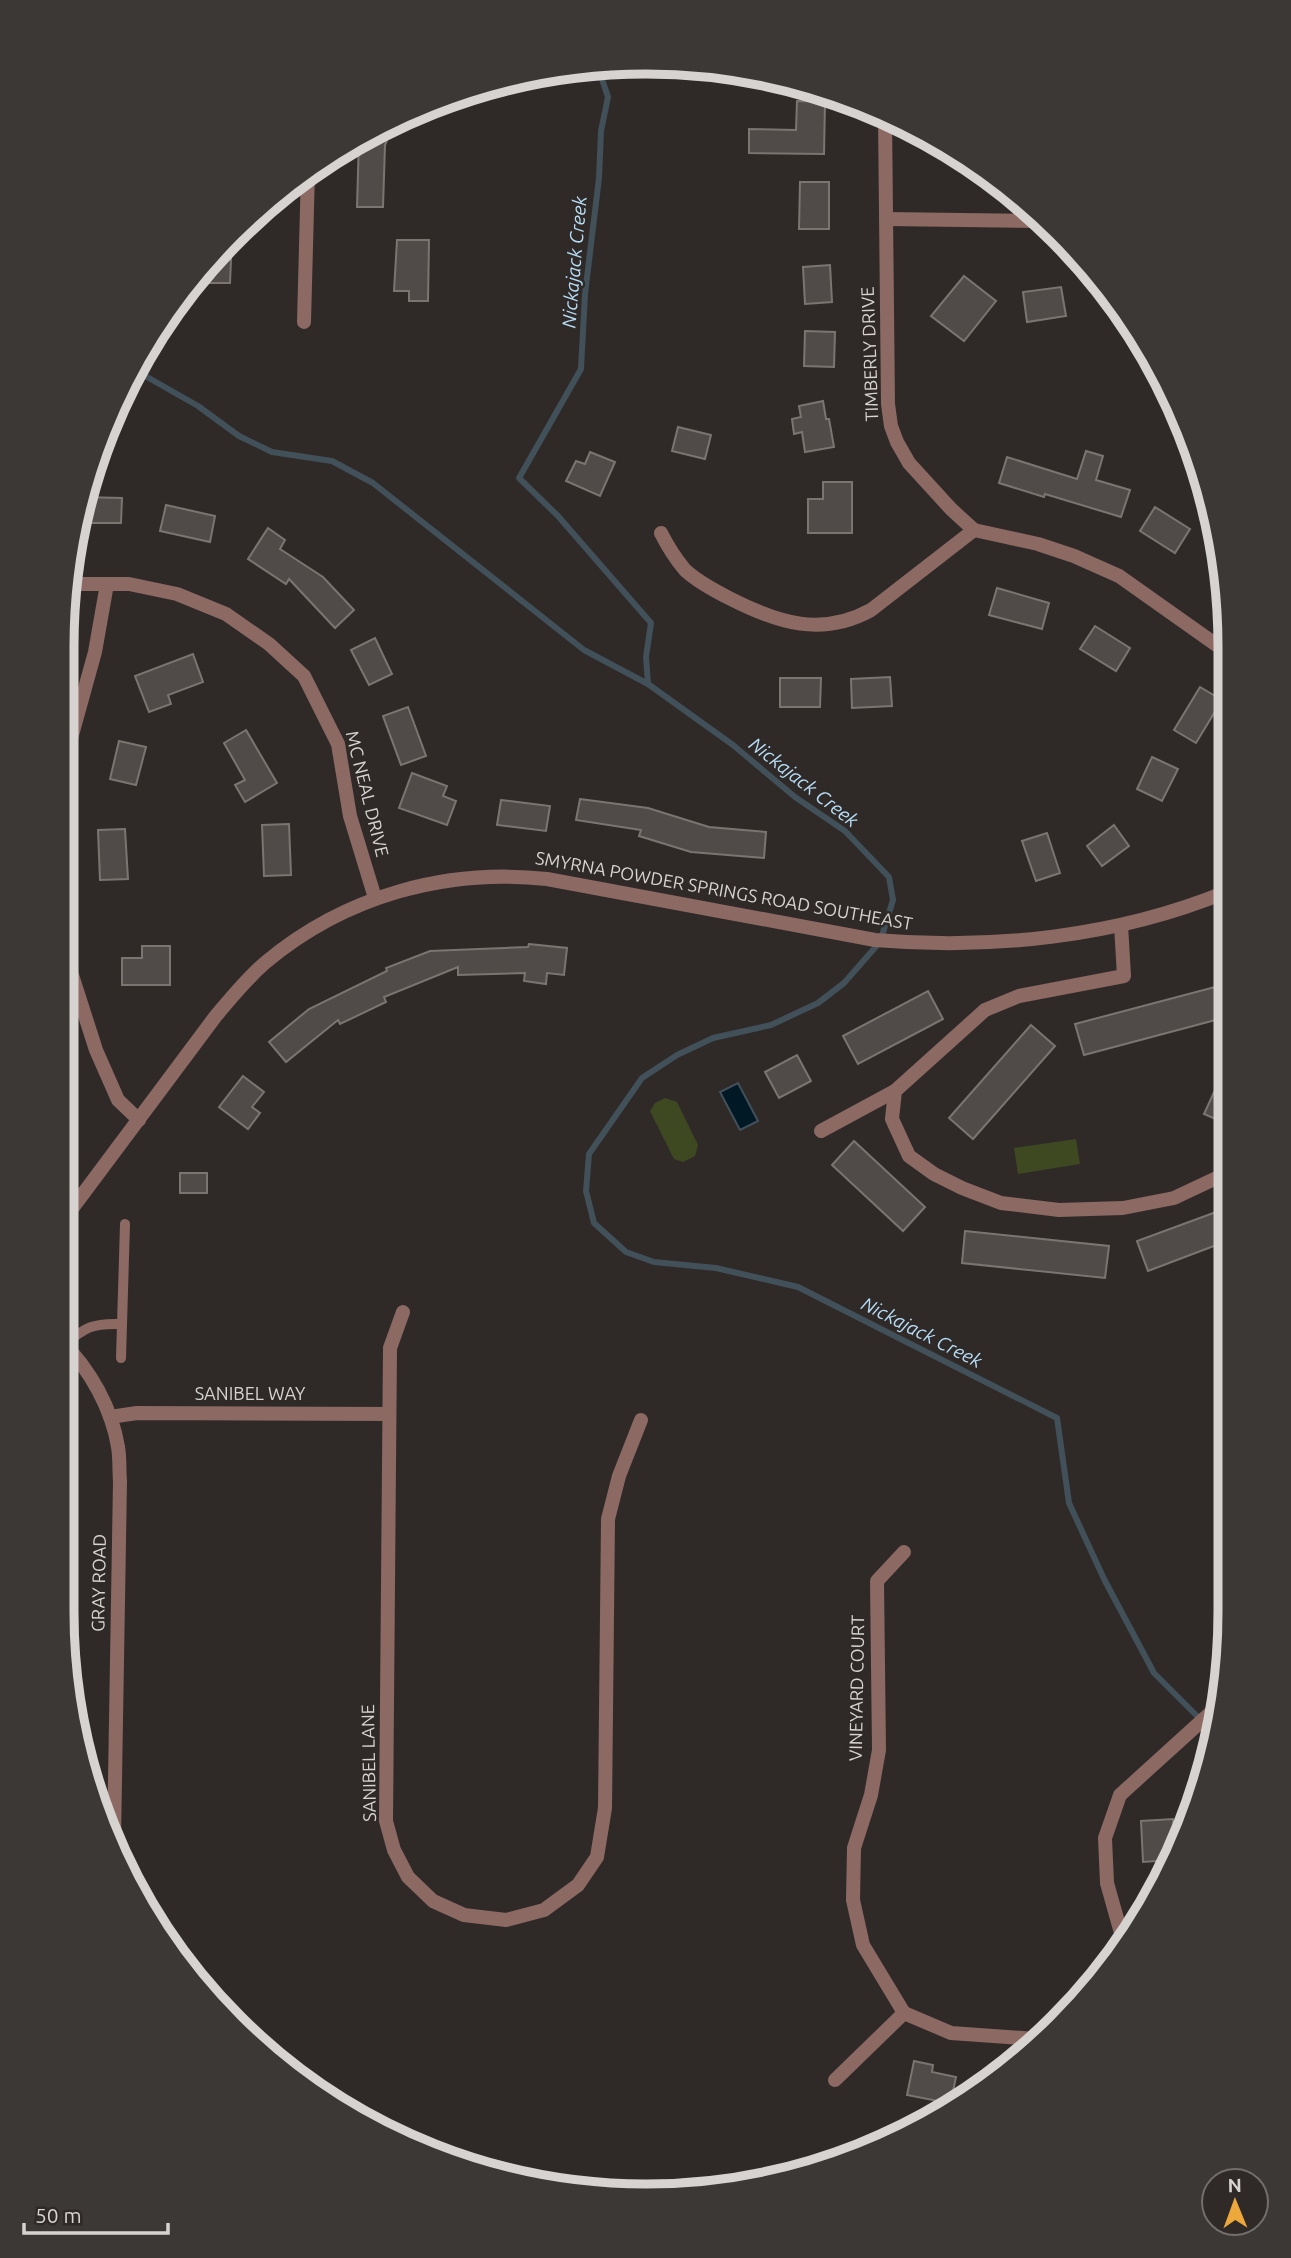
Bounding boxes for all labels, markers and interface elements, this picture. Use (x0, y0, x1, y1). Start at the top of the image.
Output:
water label: Nickajack Creek (557, 195, 591, 329)
street label: TIMBERLY DRIVE (857, 286, 881, 422)
street label: MC NEAL DRIVE (343, 729, 393, 859)
water label: Nickajack Creek (745, 733, 863, 832)
street label: SMYRNA POWDER SPRINGS ROAD SOUTHEAST (534, 847, 914, 933)
water label: Nickajack Creek (858, 1292, 986, 1372)
street label: SANIBEL WAY (195, 1383, 306, 1403)
street label: GRAY ROAD (87, 1534, 109, 1632)
street label: VINEYARD COURT (845, 1615, 867, 1761)
street label: SANIBEL LANE (357, 1704, 379, 1822)
north arrow (1200, 2167, 1270, 2237)
text: N (1227, 2174, 1242, 2196)
scale bar (24, 2192, 168, 2236)
text: 50 m (35, 2203, 82, 2227)

